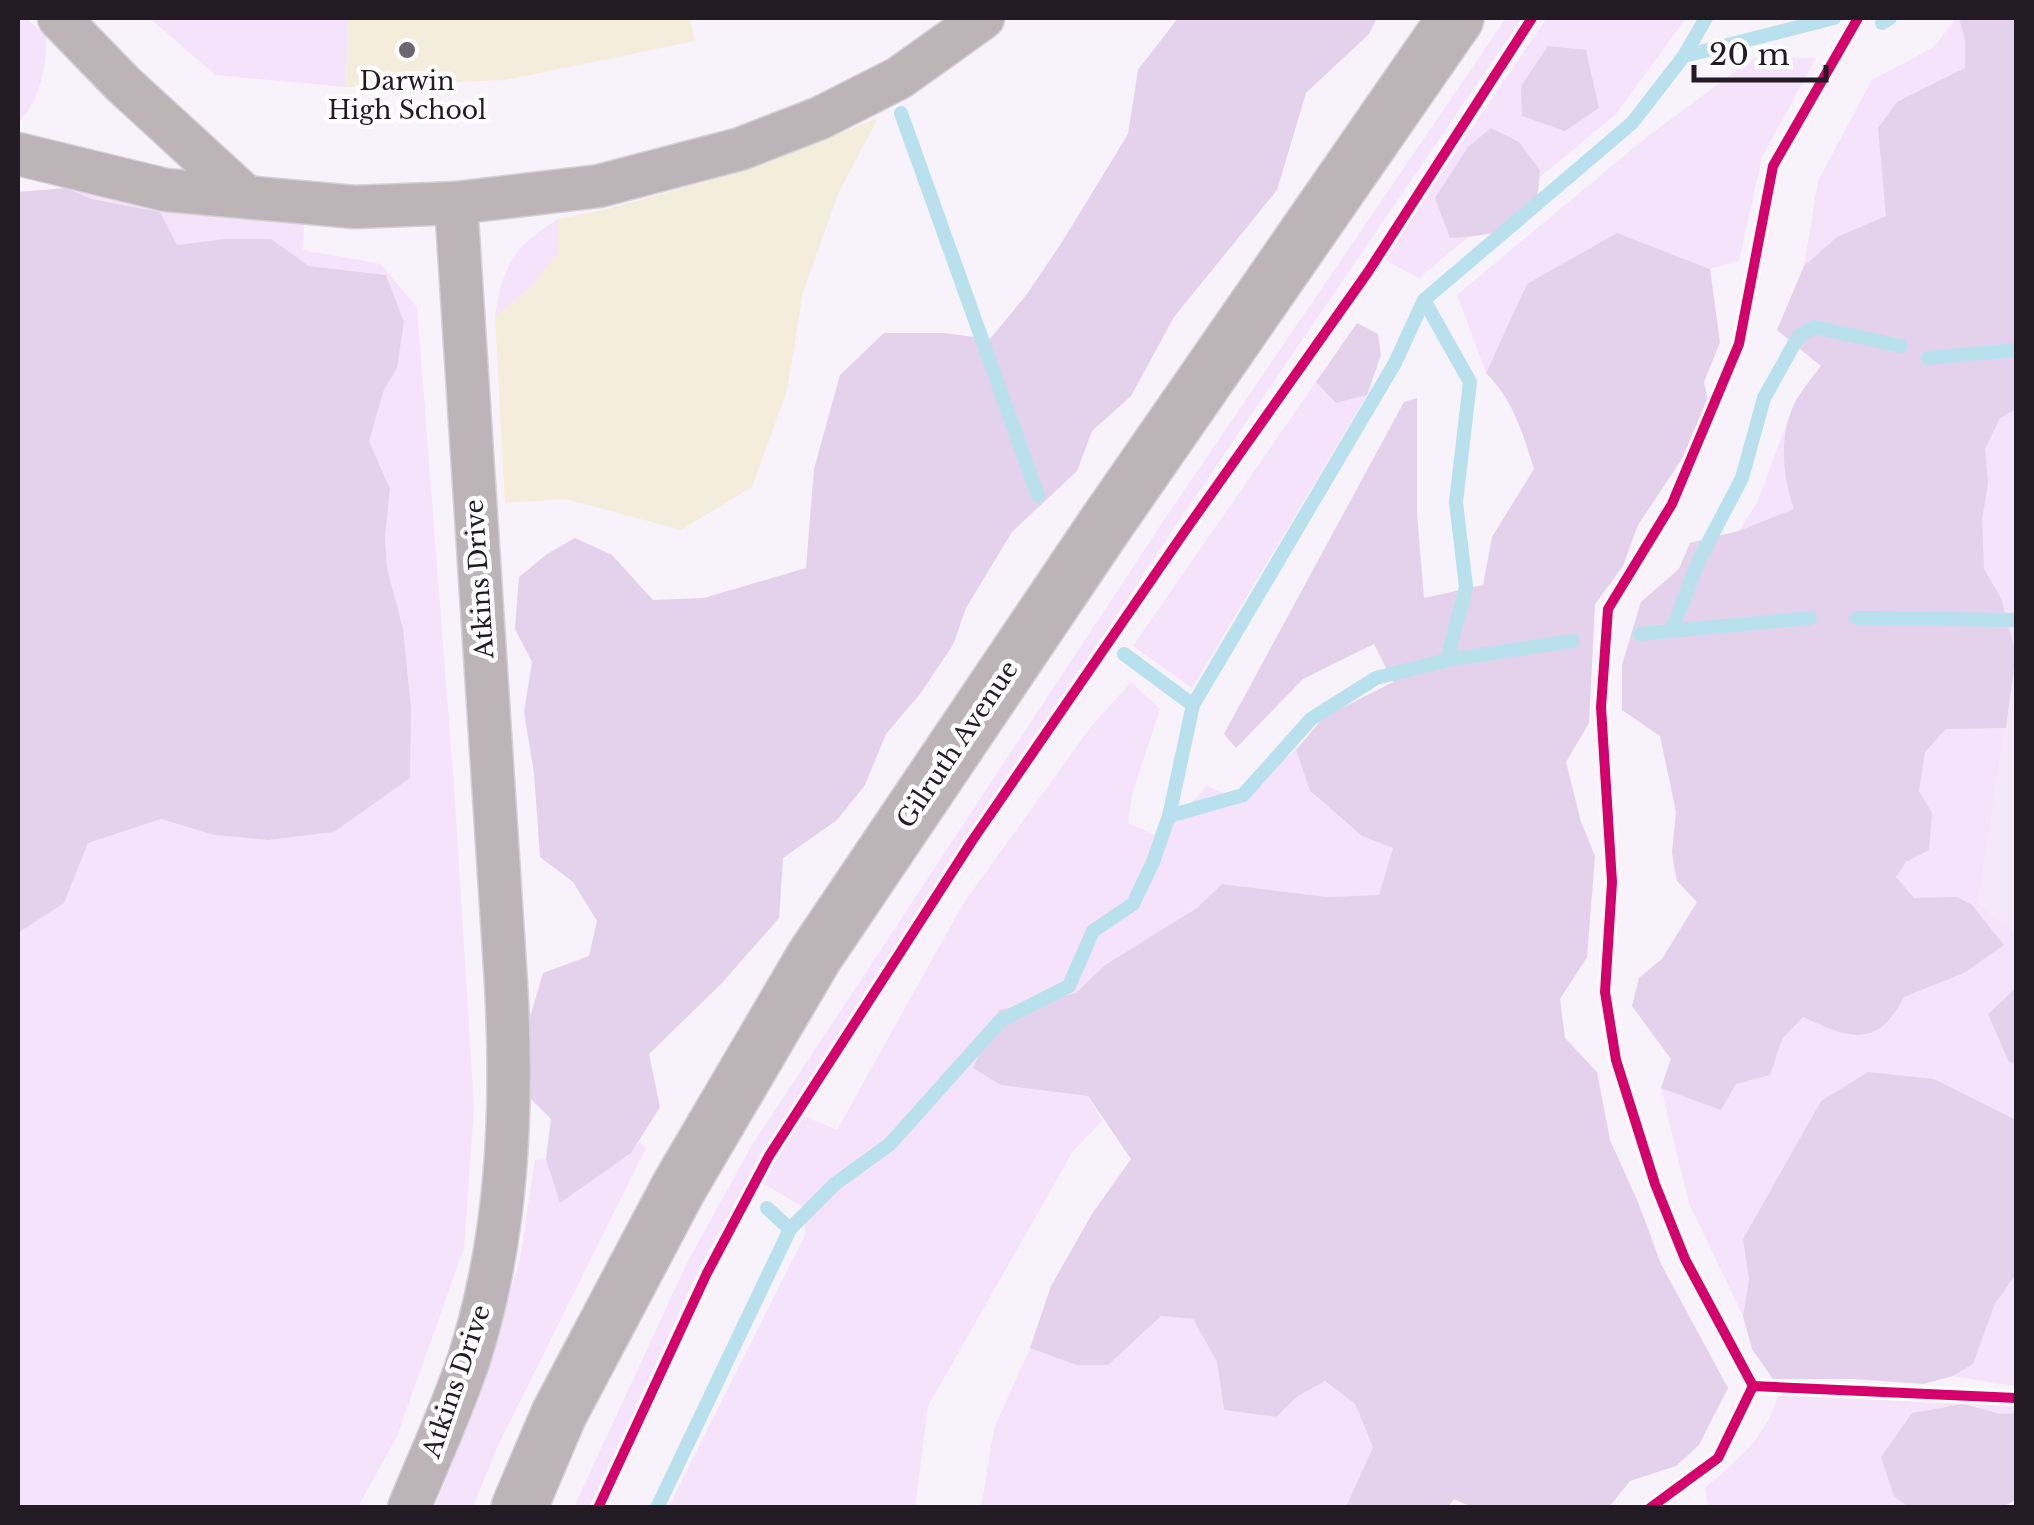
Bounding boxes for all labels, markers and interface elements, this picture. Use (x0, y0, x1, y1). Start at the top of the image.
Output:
scale bar (1694, 20, 1826, 82)
text: 20 m (1709, 36, 1790, 73)
marker: Darwin High School (396, 39, 418, 61)
place label: Darwin High School (328, 66, 486, 126)
street label: Atkins Drive (458, 498, 501, 661)
street label: Gilruth Avenue (890, 655, 1025, 834)
street label: Atkins Drive (415, 1301, 497, 1463)

